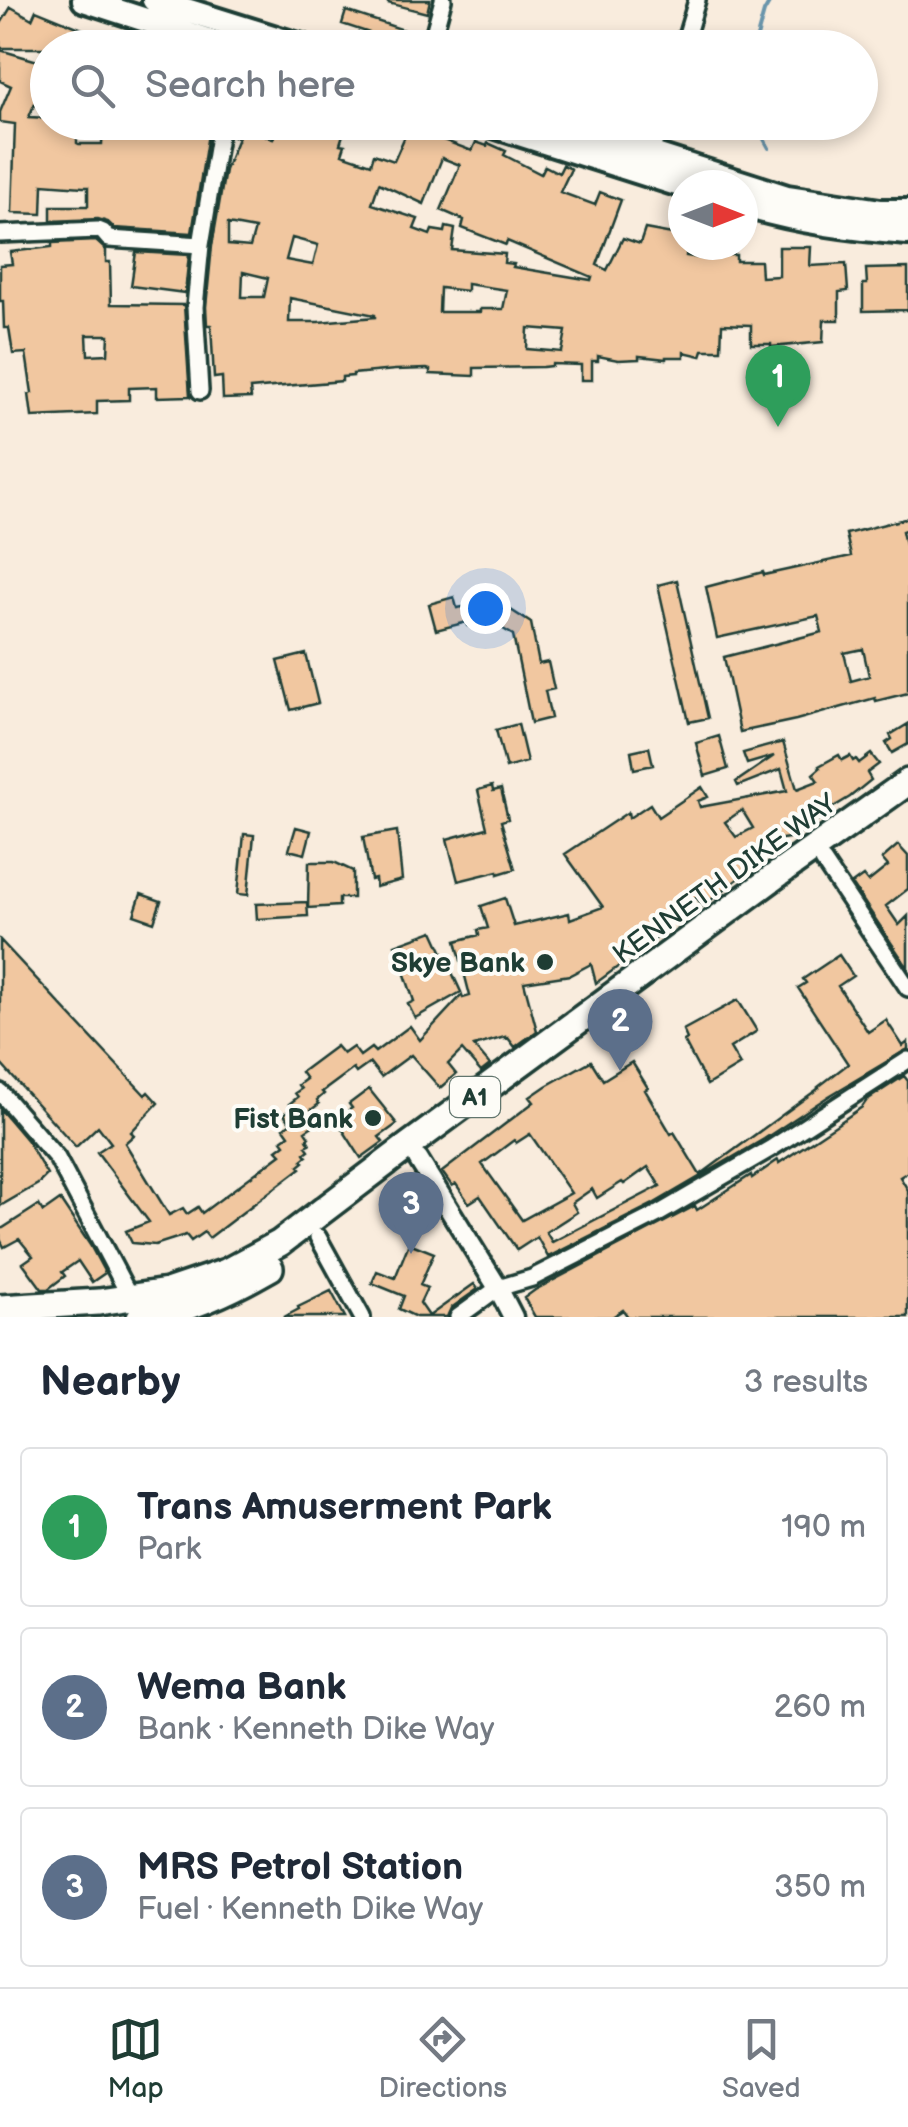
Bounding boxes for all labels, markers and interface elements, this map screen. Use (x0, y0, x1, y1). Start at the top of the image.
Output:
search box (30, 30, 878, 140)
icon: search (65, 58, 120, 113)
text: Search here (145, 63, 356, 108)
north arrow (668, 170, 758, 260)
pin: 1 (746, 344, 810, 427)
your location (460, 583, 511, 634)
street label: KENNETH DIKE WAY (607, 787, 844, 971)
place label: Skye Bank (391, 947, 525, 980)
marker: Skye Bank (534, 951, 556, 973)
pin: 2 (588, 988, 652, 1071)
road number: A1 (450, 1077, 500, 1117)
place label: Fist Bank (233, 1103, 353, 1136)
marker: Fist Bank (362, 1107, 384, 1129)
pin: 3 (378, 1172, 444, 1254)
text: Nearby (40, 1357, 180, 1408)
text: 3 results (744, 1363, 868, 1402)
text: Trans Amuserment Park (137, 1485, 552, 1530)
text: 1 (68, 1508, 81, 1547)
text: 190 m (781, 1508, 866, 1547)
text: Park (137, 1530, 201, 1569)
text: Wema Bank (137, 1665, 346, 1710)
text: 2 (65, 1688, 84, 1727)
text: 260 m (774, 1688, 866, 1727)
text: Bank · Kenneth Dike Way (137, 1710, 494, 1749)
text: MRS Petrol Station (137, 1845, 463, 1890)
text: 3 (65, 1868, 84, 1907)
text: 350 m (774, 1868, 866, 1907)
text: Fuel · Kenneth Dike Way (137, 1890, 483, 1929)
tab: Map (107, 2012, 164, 2105)
tab: Directions (378, 2012, 507, 2105)
tab: Saved (722, 2012, 801, 2105)

